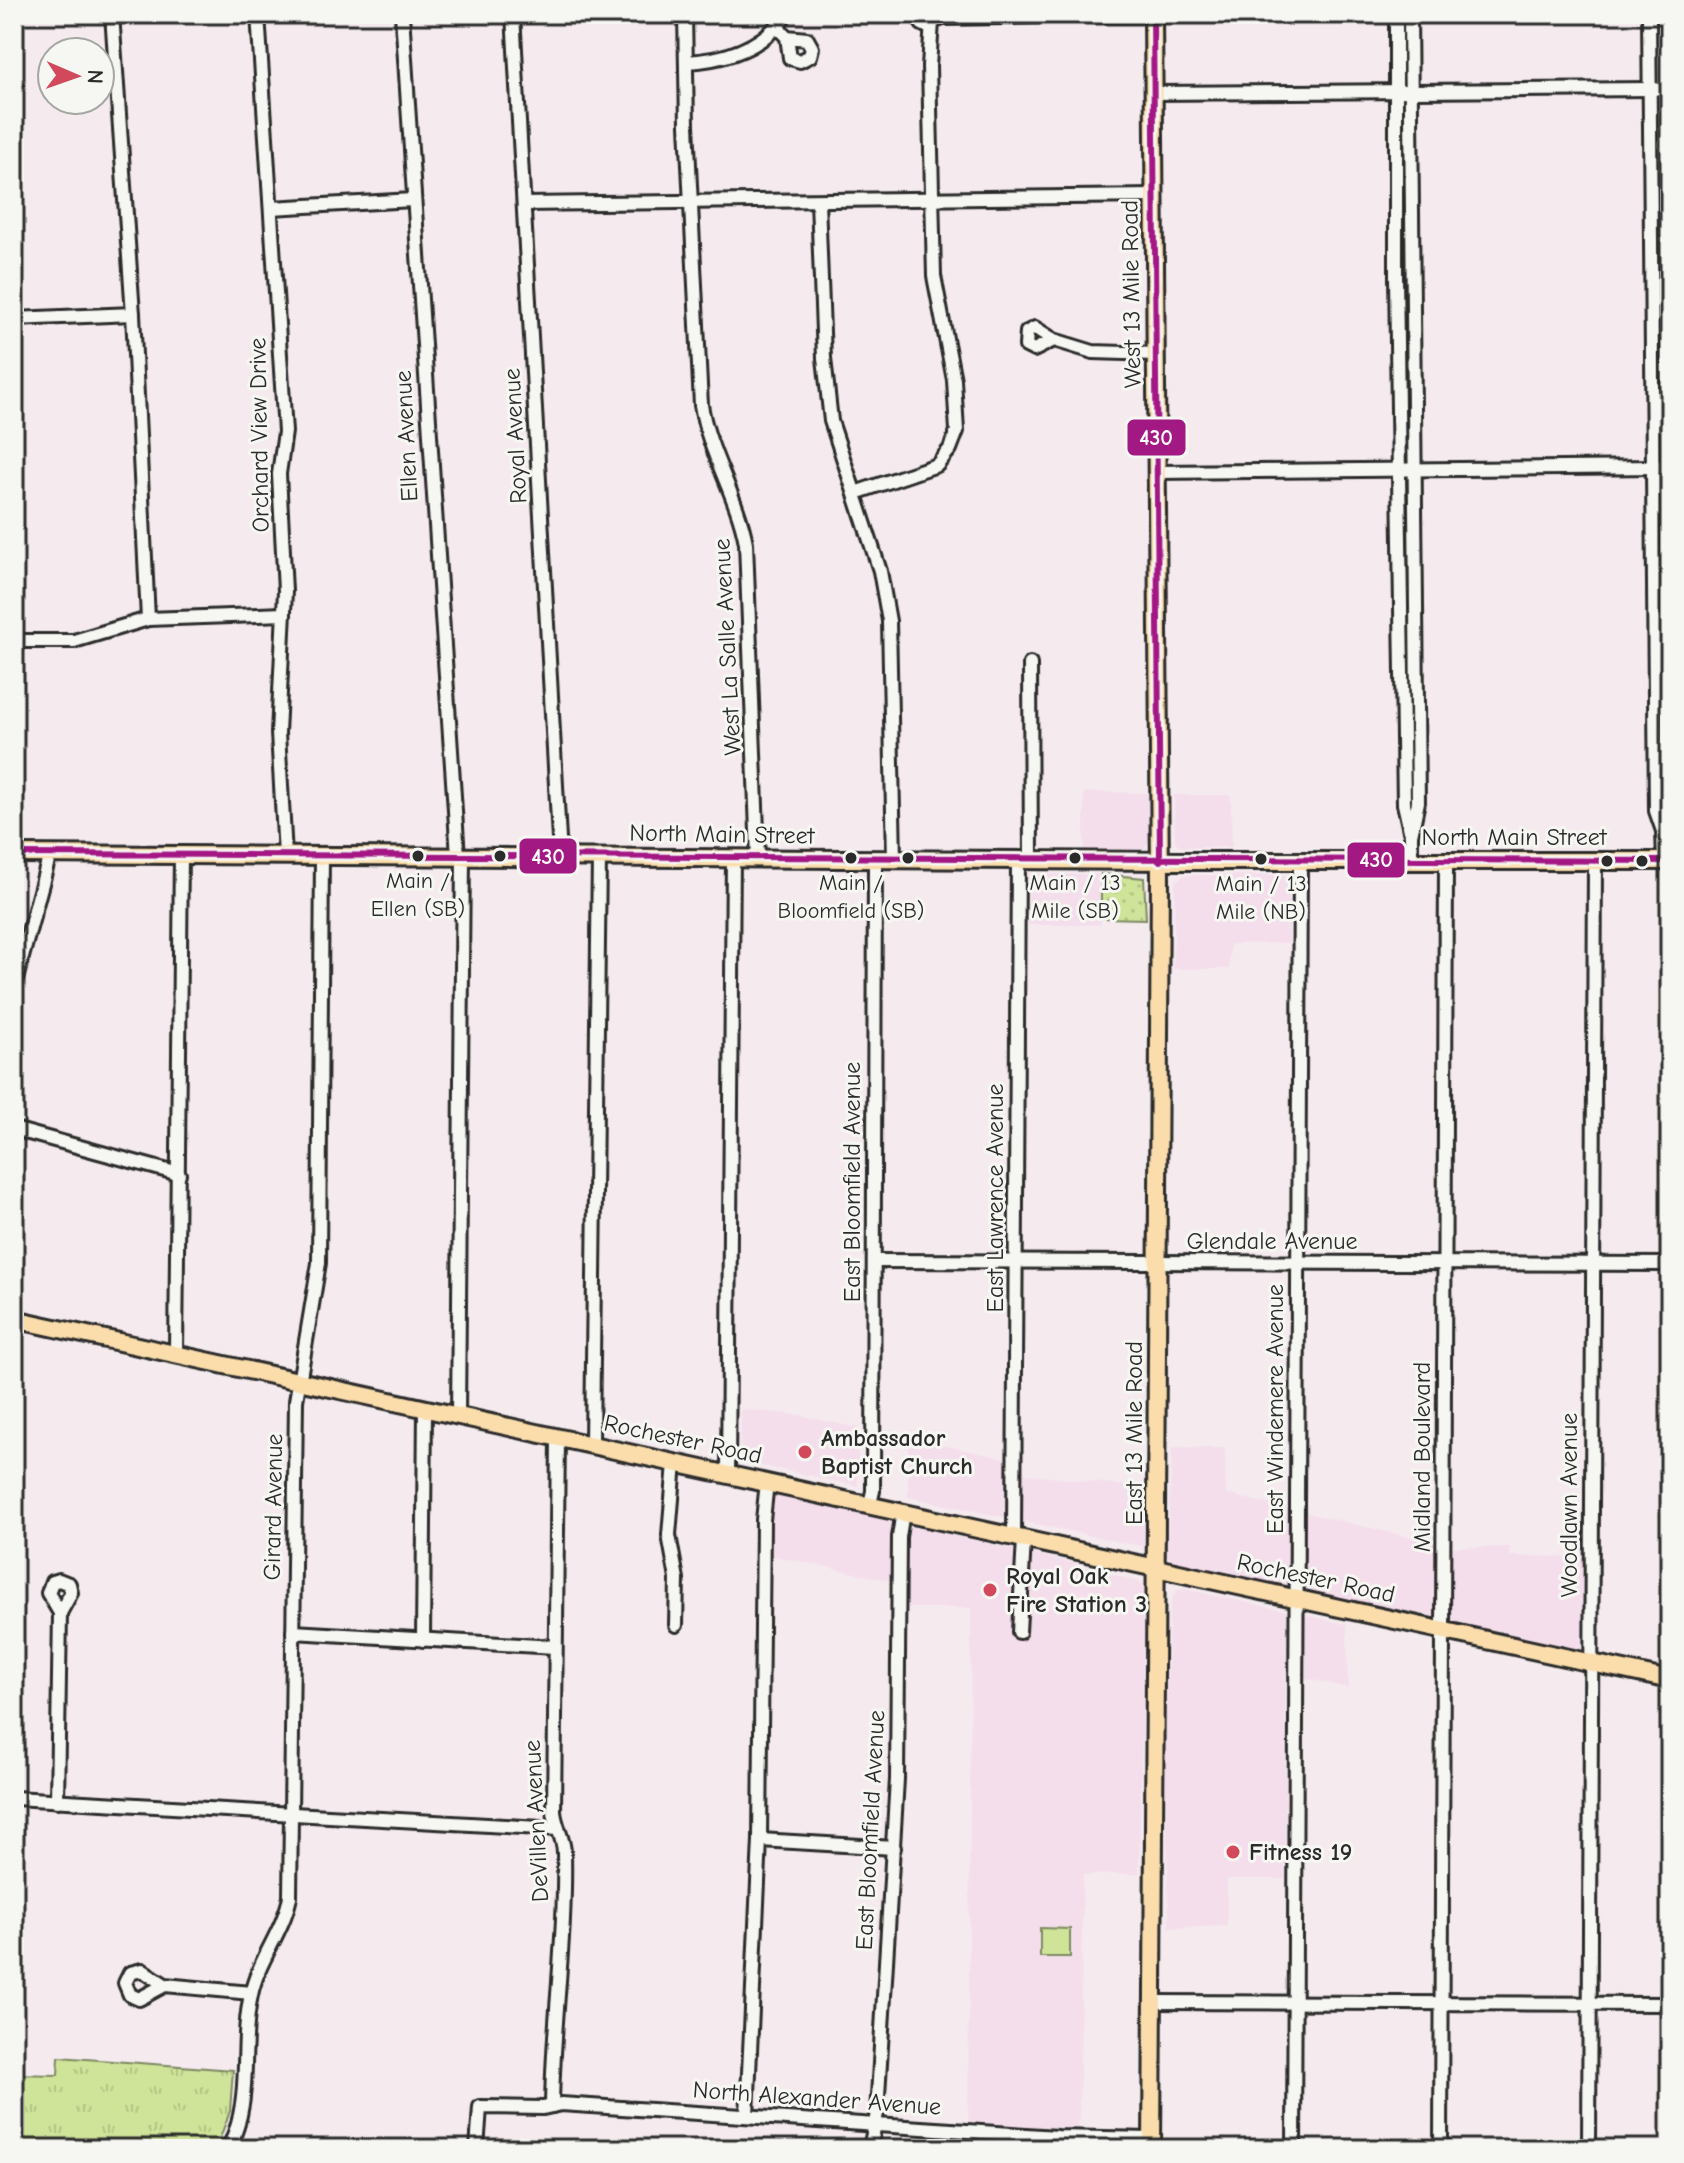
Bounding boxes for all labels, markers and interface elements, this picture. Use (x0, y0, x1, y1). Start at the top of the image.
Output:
north arrow (36, 36, 116, 116)
text: N (82, 69, 108, 84)
street label: West 13 Mile Road (1115, 200, 1147, 388)
street label: Orchard View Drive (243, 337, 275, 533)
street label: Royal Avenue (497, 368, 533, 504)
street label: Ellen Avenue (389, 370, 423, 502)
line badge: 430 (1126, 418, 1187, 457)
text: 430 (1139, 425, 1173, 451)
street label: West La Salle Avenue (707, 538, 747, 756)
street label: North Main Street (629, 818, 816, 850)
street label: North Main Street (1421, 823, 1608, 851)
line badge: 430 (518, 837, 578, 875)
line badge: 430 (1346, 841, 1406, 879)
text: 430 (531, 844, 565, 870)
text: 430 (1359, 847, 1393, 873)
marker: Main / Ellen (SB) (410, 848, 426, 864)
unlabelled marker (492, 848, 508, 864)
marker: Main / Bloomfield (SB) (843, 850, 859, 866)
unlabelled marker (900, 850, 916, 866)
marker: Main / 13 Mile (SB) (1067, 850, 1083, 866)
marker: Main / 13 Mile (NB) (1253, 851, 1269, 867)
unlabelled marker (1599, 853, 1615, 869)
unlabelled marker (1634, 853, 1650, 869)
place label: Main / Ellen (SB) (371, 868, 465, 922)
place label: Main / Bloomfield (SB) (778, 870, 924, 924)
place label: Main / 13 Mile (SB) (1029, 870, 1121, 924)
place label: Main / 13 Mile (NB) (1215, 871, 1307, 925)
street label: East Bloomfield Avenue (838, 1062, 866, 1302)
street label: East Lawrence Avenue (981, 1083, 1009, 1313)
street label: Glendale Avenue (1186, 1227, 1358, 1255)
street label: East Windemere Avenue (1261, 1284, 1289, 1534)
street label: East 13 Mile Road (1120, 1341, 1148, 1525)
street label: Midland Boulevard (1408, 1362, 1436, 1552)
street label: Rochester Road (601, 1409, 765, 1469)
street label: Woodlawn Avenue (1555, 1413, 1583, 1597)
place label: Ambassador Baptist Church (821, 1424, 973, 1480)
street label: Girard Avenue (258, 1433, 288, 1581)
marker: Ambassador Baptist Church (796, 1443, 814, 1461)
street label: Rochester Road (1234, 1548, 1398, 1608)
place label: Royal Oak Fire Station 3 (1006, 1562, 1147, 1618)
marker: Royal Oak Fire Station 3 (981, 1581, 999, 1599)
street label: East Bloomfield Avenue (850, 1709, 890, 1951)
street label: DeVillen Avenue (518, 1739, 554, 1903)
place label: Fitness 19 (1249, 1838, 1352, 1866)
marker: Fitness 19 (1224, 1843, 1242, 1861)
street label: North Alexander Avenue (692, 2075, 942, 2121)

